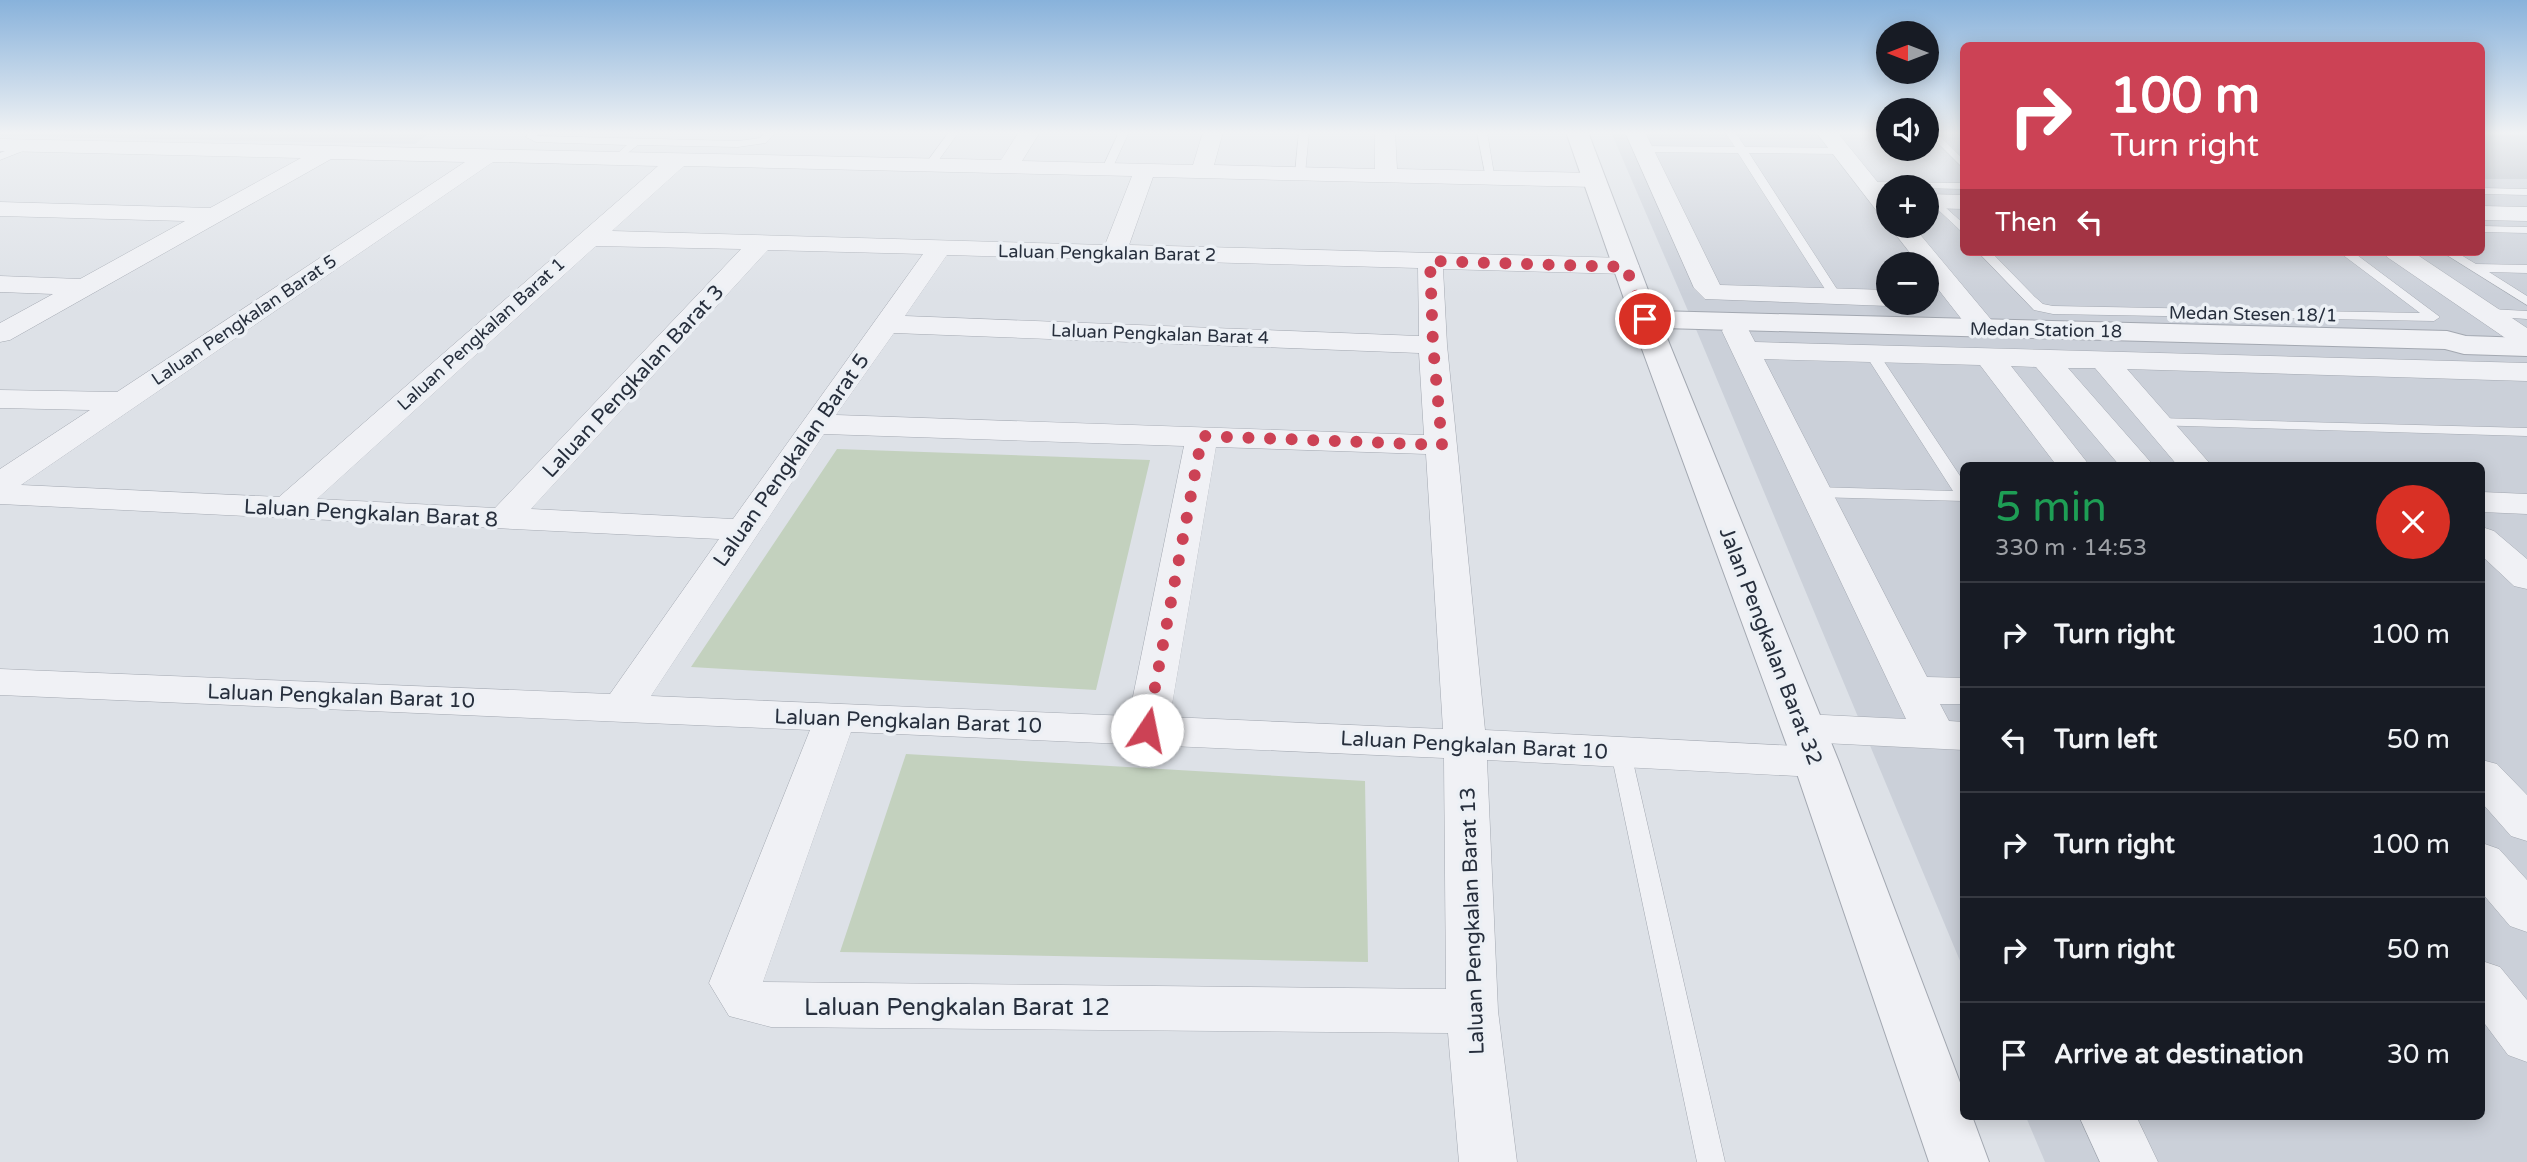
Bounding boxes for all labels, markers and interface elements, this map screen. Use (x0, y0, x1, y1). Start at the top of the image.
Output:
north arrow (1876, 21, 1939, 84)
map controls (1876, 21, 1939, 315)
text: 100 m (2110, 67, 2260, 126)
icon: right (1995, 70, 2086, 161)
button: sound (1876, 98, 1939, 161)
text: Turn right (2110, 127, 2259, 165)
button: + (1876, 175, 1939, 238)
icon: left (2071, 203, 2109, 241)
text: Then (1995, 207, 2057, 238)
street label: Laluan Pengkalan Barat 2 (998, 240, 1216, 266)
street label: Laluan Pengkalan Barat 5 (147, 250, 341, 390)
button: − (1876, 252, 1939, 315)
street label: Laluan Pengkalan Barat 1 (393, 253, 569, 415)
street label: Laluan Pengkalan Barat 3 (537, 280, 729, 483)
pin (1615, 289, 1675, 349)
icon: arrive (1626, 300, 1664, 338)
street label: Medan Stesen 18/1 (2169, 302, 2337, 326)
street label: Medan Station 18 (1970, 318, 2122, 342)
street label: Laluan Pengkalan Barat 4 (1051, 319, 1269, 349)
street label: Laluan Pengkalan Barat 5 (708, 349, 875, 572)
text: 5 min (1995, 482, 2107, 533)
button: close (2376, 485, 2450, 559)
street label: Laluan Pengkalan Barat 8 (243, 494, 499, 533)
street label: Jalan Pengkalan Barat 32 (1714, 524, 1827, 769)
text: 330 m · 14:53 (1995, 534, 2147, 562)
icon: right (1995, 616, 2033, 654)
text: Turn right (2054, 619, 2175, 650)
text: 100 m (2370, 619, 2450, 650)
street label: Laluan Pengkalan Barat 10 (207, 679, 475, 714)
position arrow (1110, 693, 1184, 767)
street label: Laluan Pengkalan Barat 10 (774, 704, 1042, 739)
icon: left (1995, 721, 2033, 759)
text: Turn left (2054, 724, 2157, 755)
text: 50 m (2387, 724, 2450, 755)
street label: Laluan Pengkalan Barat 10 (1340, 726, 1608, 765)
street label: Laluan Pengkalan Barat 13 (1455, 787, 1490, 1055)
icon: right (1995, 826, 2033, 864)
text: Turn right (2054, 829, 2175, 860)
text: 100 m (2370, 829, 2450, 860)
icon: right (1995, 931, 2033, 969)
text: Turn right (2054, 934, 2175, 965)
text: 50 m (2387, 934, 2450, 965)
street label: Laluan Pengkalan Barat 12 (804, 993, 1110, 1022)
icon: arrive (1995, 1036, 2033, 1074)
text: Arrive at destination (2054, 1039, 2304, 1070)
text: 30 m (2387, 1039, 2450, 1070)

